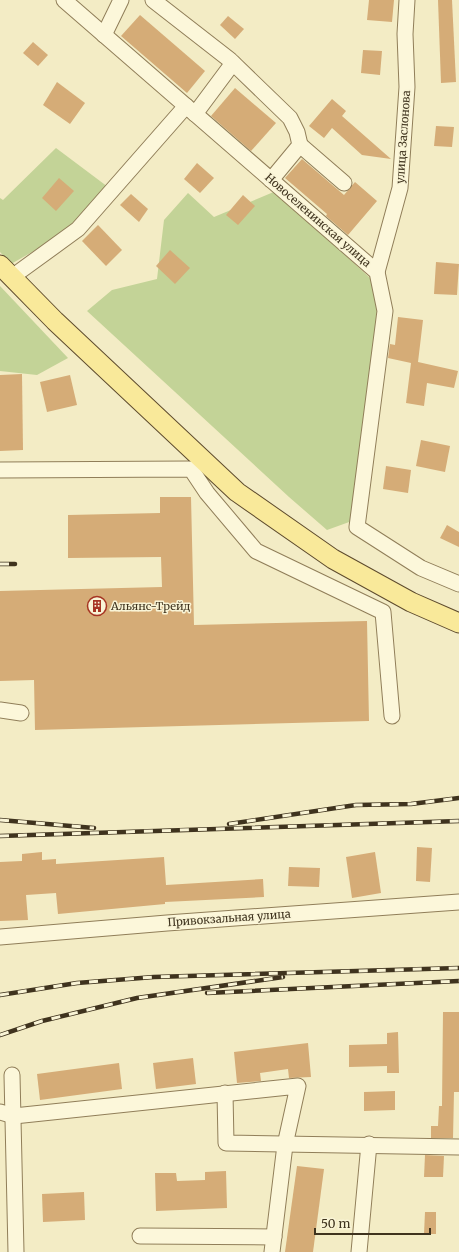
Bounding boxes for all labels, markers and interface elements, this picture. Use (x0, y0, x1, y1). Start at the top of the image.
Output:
street label: улица Заслонова (393, 90, 413, 184)
street label: Новоселенинская улица (262, 170, 374, 270)
building icon: Альянс-Трейд (86, 595, 108, 617)
place label: Альянс-Трейд (110, 599, 191, 613)
street label: Привокзальная улица (167, 907, 291, 929)
scale bar (315, 1210, 430, 1236)
text: 50 m (321, 1216, 350, 1231)

